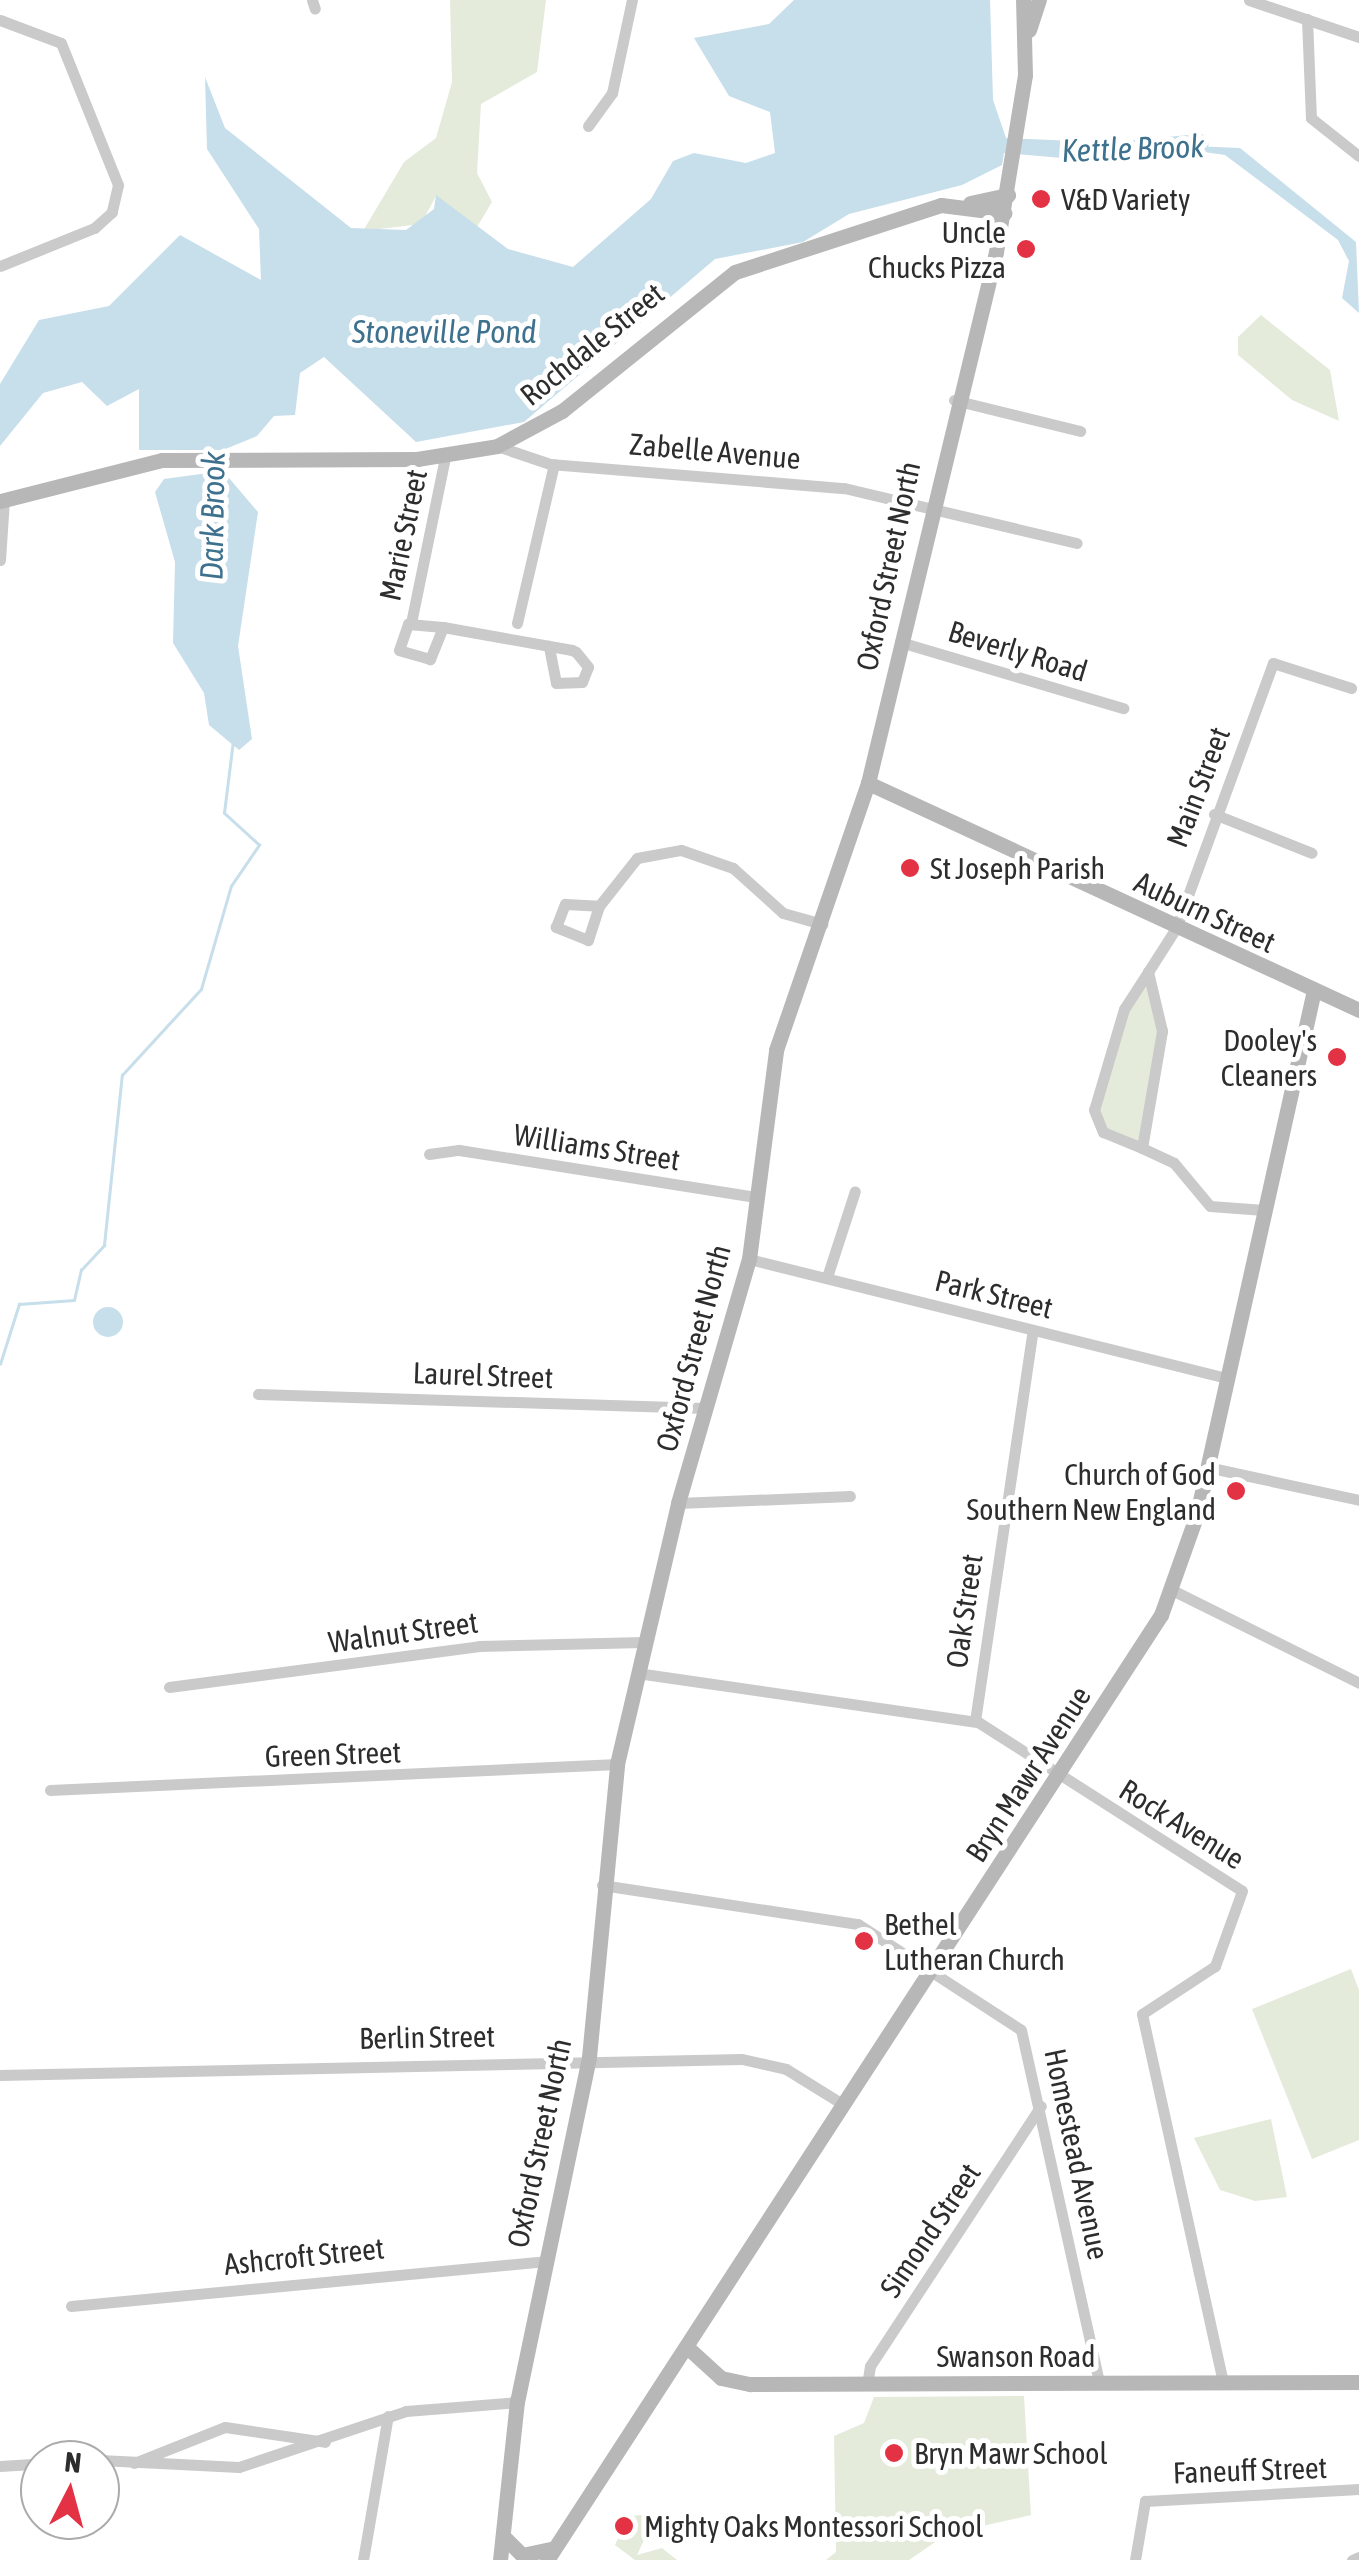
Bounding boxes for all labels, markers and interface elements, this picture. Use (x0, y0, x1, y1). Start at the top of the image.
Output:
water label: Kettle Brook (1061, 127, 1205, 171)
place label: V&D Variety (1061, 181, 1190, 217)
marker: V&D Variety (1030, 188, 1052, 210)
place label: Uncle Chucks Pizza (868, 214, 1006, 284)
marker: Uncle Chucks Pizza (1015, 238, 1037, 260)
street label: Rochdale Street (513, 275, 671, 413)
water label: Stoneville Pond (352, 313, 536, 351)
street label: Zabelle Avenue (628, 426, 802, 476)
water label: Dark Brook (193, 451, 233, 581)
street label: Oxford Street North (848, 458, 928, 674)
street label: Marie Street (372, 466, 434, 604)
street label: Beverly Road (944, 613, 1092, 689)
street label: Main Street (1159, 722, 1237, 852)
place label: St Joseph Parish (930, 850, 1105, 886)
marker: St Joseph Parish (899, 857, 921, 879)
street label: Auburn Street (1129, 864, 1281, 960)
place label: Dooley's Cleaners (1221, 1022, 1317, 1092)
marker: Dooley's Cleaners (1326, 1046, 1348, 1068)
street label: Williams Street (511, 1116, 683, 1178)
street label: Oxford Street North (648, 1241, 738, 1455)
street label: Park Street (931, 1262, 1057, 1326)
street label: Laurel Street (412, 1355, 554, 1395)
place label: Church of God Southern New England (967, 1456, 1216, 1526)
marker: Church of God Southern New England (1225, 1480, 1247, 1502)
street label: Oak Street (938, 1552, 990, 1670)
street label: Walnut Street (326, 1604, 480, 1660)
street label: Bryn Mawr Avenue (958, 1679, 1098, 1869)
street label: Green Street (264, 1734, 402, 1774)
street label: Rock Avenue (1113, 1771, 1251, 1877)
place label: Bethel Lutheran Church (884, 1906, 1065, 1976)
marker: Bethel Lutheran Church (853, 1930, 875, 1952)
street label: Berlin Street (359, 2018, 495, 2056)
street label: Oxford Street North (499, 2035, 579, 2251)
street label: Homestead Avenue (1037, 2045, 1117, 2263)
street label: Simond Street (872, 2156, 988, 2304)
street label: Ashcroft Street (222, 2230, 386, 2282)
street label: Swanson Road (936, 2338, 1096, 2374)
place label: Bryn Mawr School (914, 2435, 1107, 2471)
north arrow (20, 2440, 120, 2540)
marker: Bryn Mawr School (883, 2442, 905, 2464)
text: N (63, 2445, 83, 2479)
street label: Faneuff Street (1172, 2449, 1328, 2491)
place label: Mighty Oaks Montessori School (644, 2508, 983, 2544)
marker: Mighty Oaks Montessori School (613, 2515, 635, 2537)

